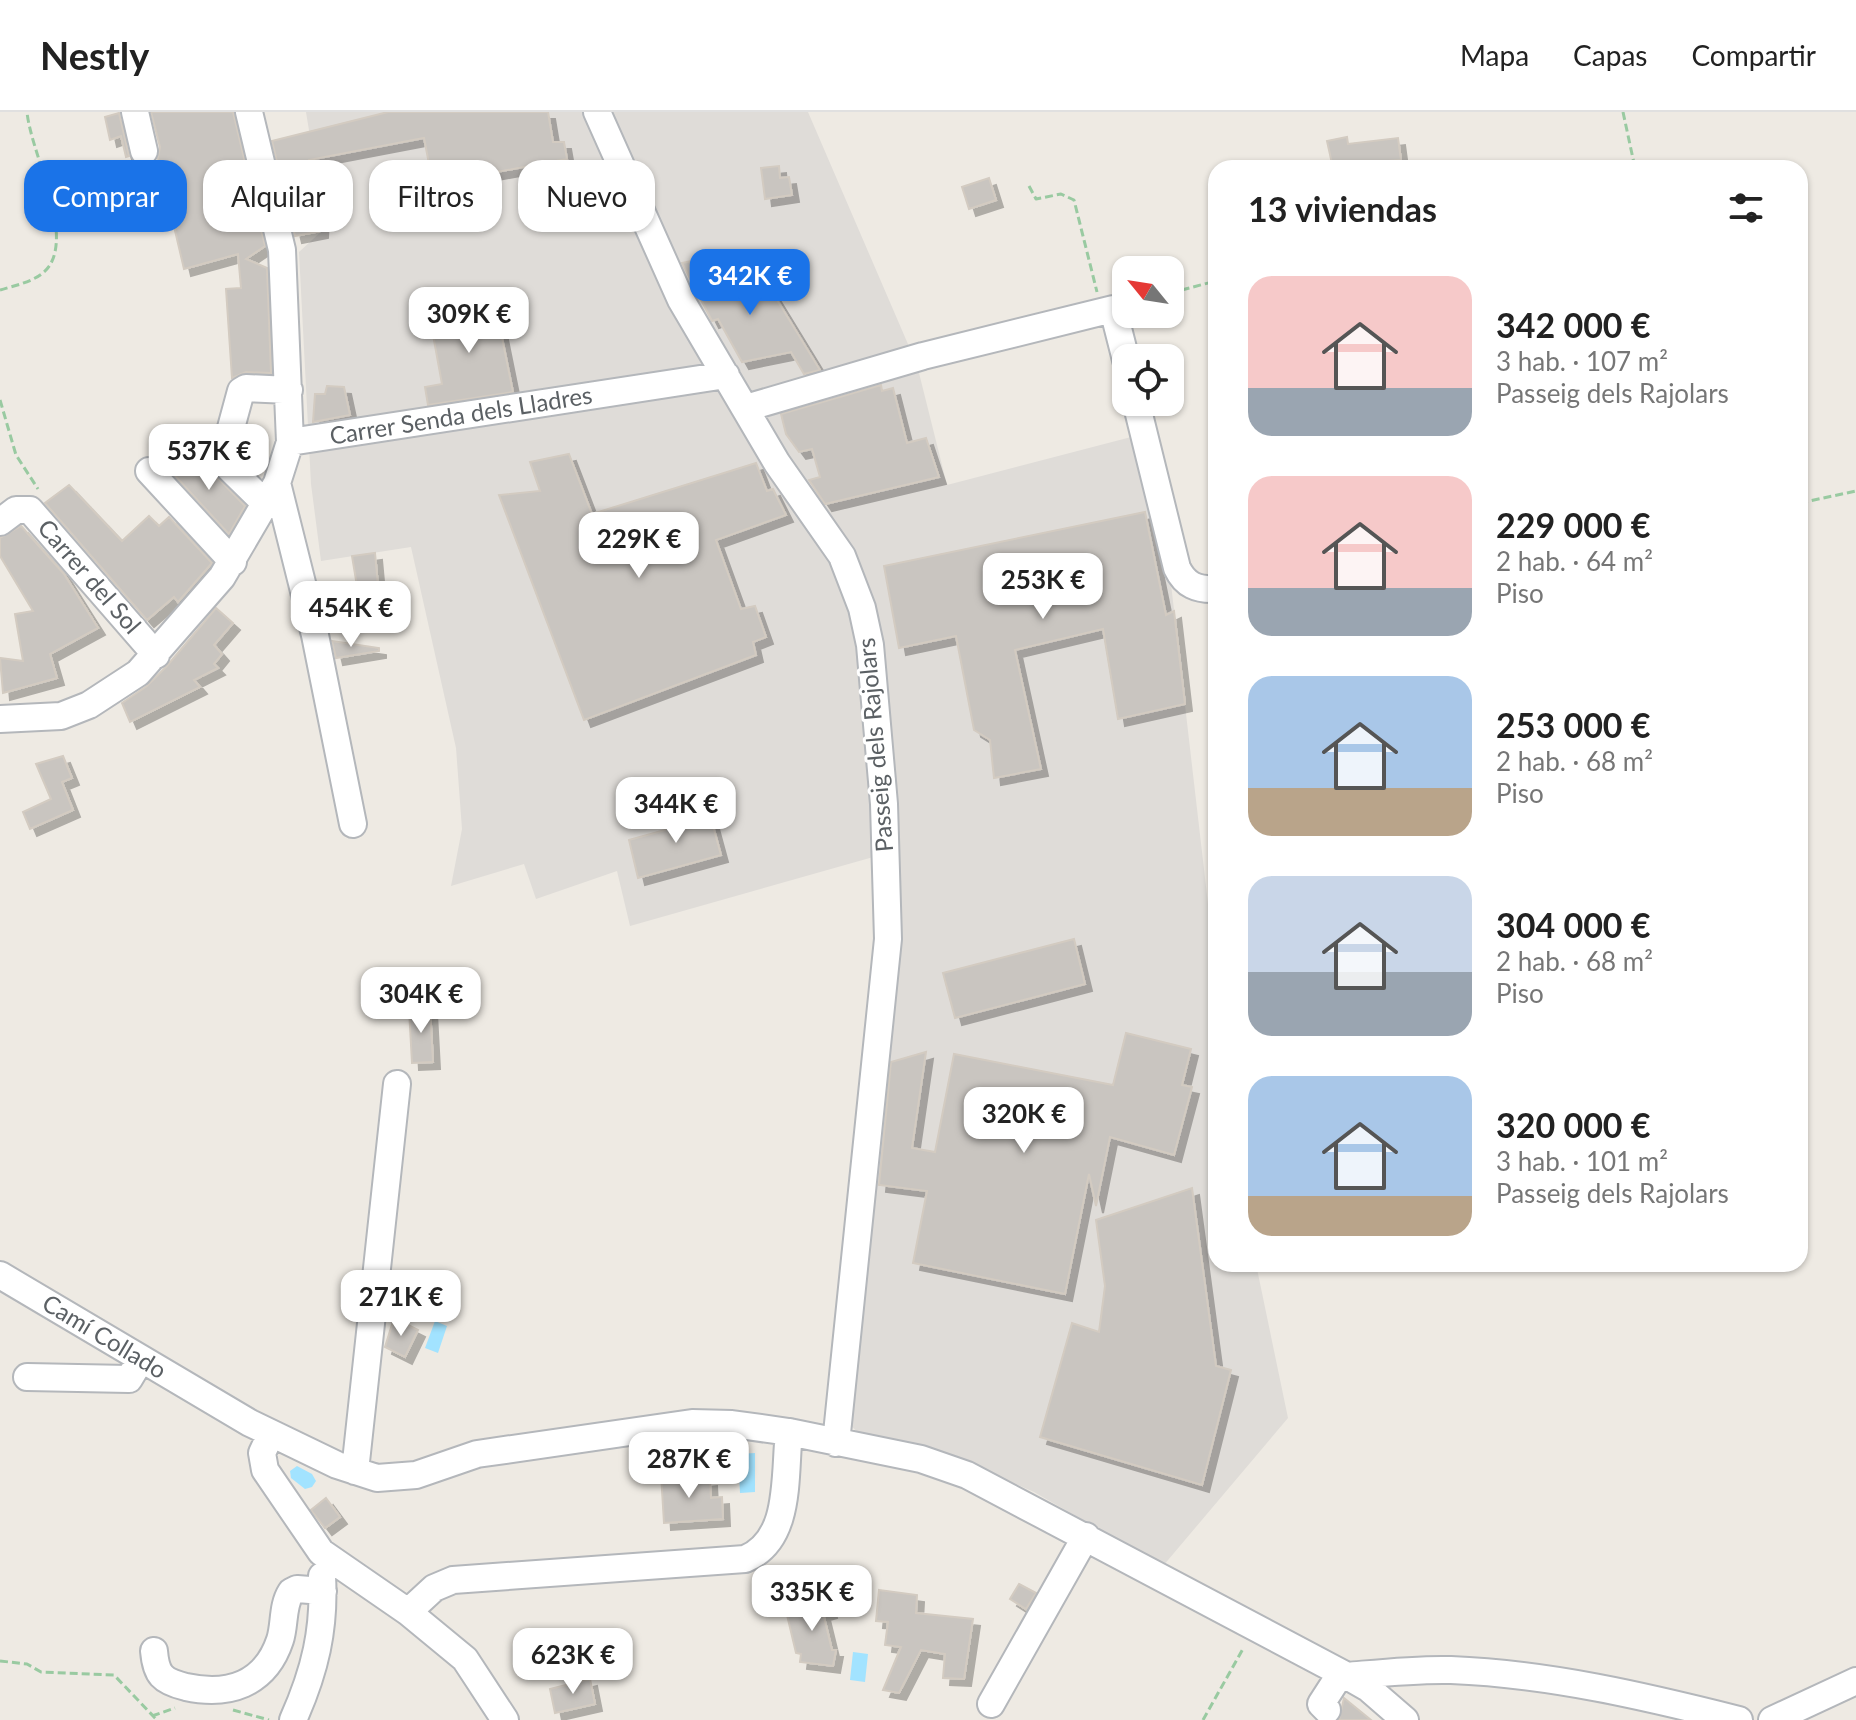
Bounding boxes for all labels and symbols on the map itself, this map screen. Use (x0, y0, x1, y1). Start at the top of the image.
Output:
pin: 342K € (685, 249, 815, 317)
north arrow (1112, 256, 1184, 328)
pin: 309K € (404, 287, 534, 355)
street label: Carrer Senda dels Lladres (327, 379, 594, 450)
pin: 537K € (144, 424, 274, 492)
pin: 229K € (574, 512, 704, 580)
street label: Carrer del Sol (33, 513, 148, 639)
pin: 253K € (978, 553, 1108, 621)
pin: 454K € (286, 581, 416, 649)
street label: Passeig dels Rajolars (851, 637, 898, 853)
pin: 344K € (611, 777, 741, 845)
pin: 304K € (356, 967, 486, 1035)
pin: 320K € (959, 1087, 1089, 1155)
pin: 271K € (336, 1270, 466, 1338)
street label: Camí Collado (38, 1287, 172, 1384)
pin: 287K € (624, 1432, 754, 1500)
pin: 335K € (747, 1565, 877, 1633)
pin: 623K € (508, 1628, 638, 1696)

